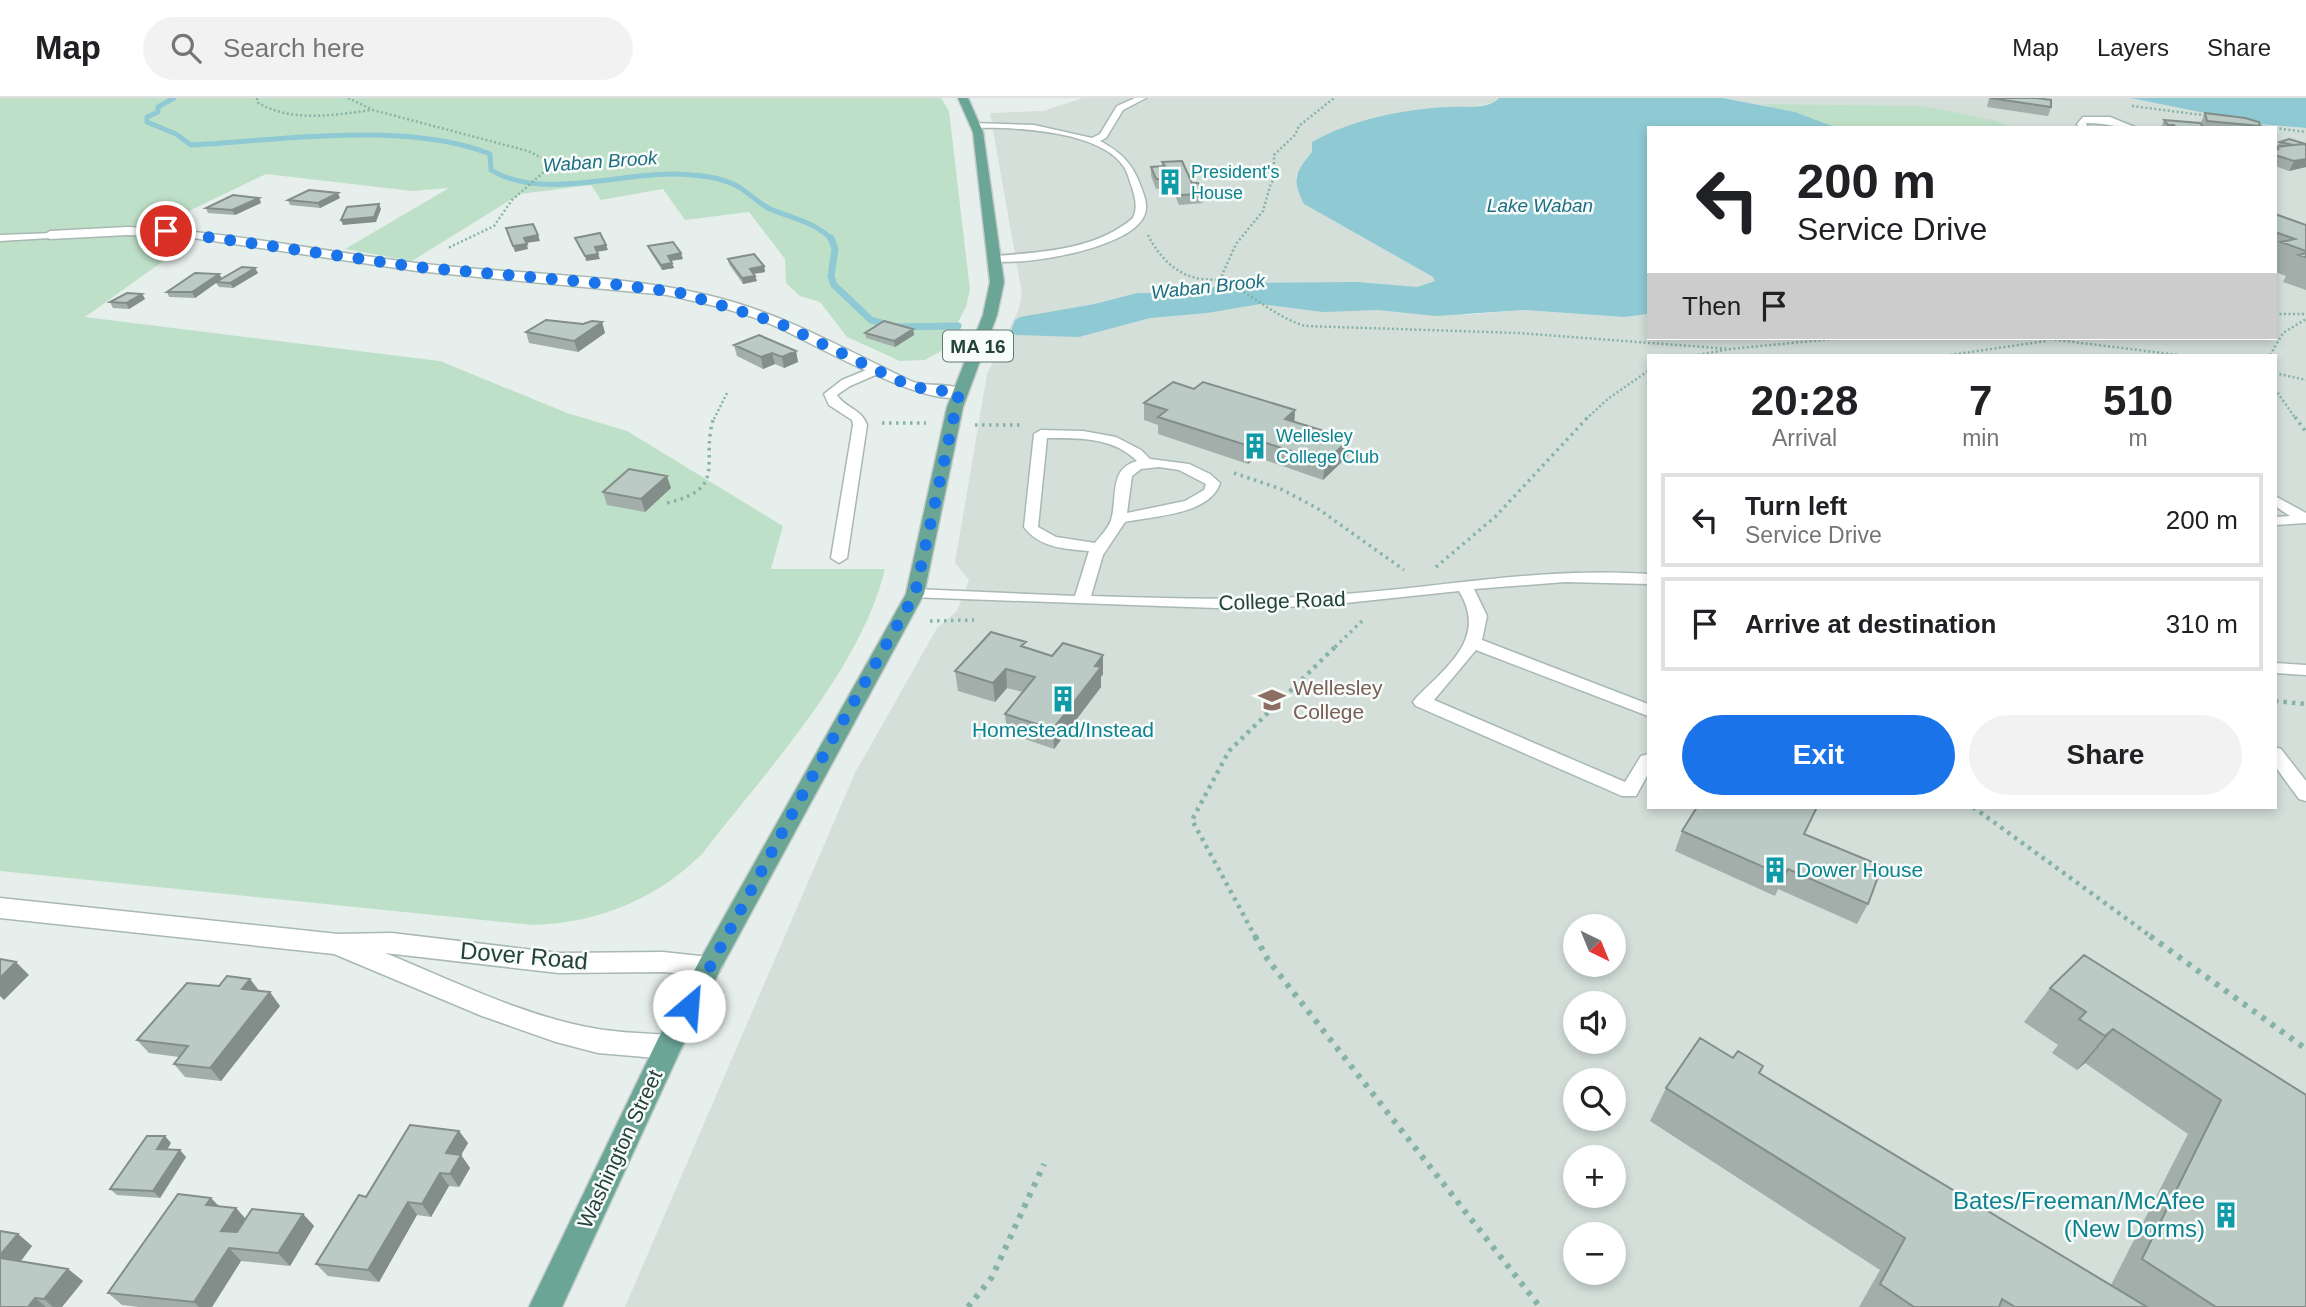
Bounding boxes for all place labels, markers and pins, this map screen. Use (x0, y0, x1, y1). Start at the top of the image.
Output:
place label: President's House (1191, 162, 1279, 203)
building icon: President's House (1155, 167, 1185, 197)
pin (136, 201, 196, 261)
place label: Wellesley College Club (1276, 426, 1379, 467)
building icon: Wellesley College Club (1240, 431, 1270, 461)
place label: Wellesley College (1293, 676, 1383, 723)
building icon: Homestead/Instead (1048, 684, 1078, 714)
school or university icon: Wellesley College (1257, 685, 1287, 715)
place label: Homestead/Instead (972, 718, 1154, 741)
building icon: Dower House (1760, 855, 1790, 885)
place label: Dower House (1796, 858, 1923, 881)
place label: Bates/Freeman/McAfee (New Dorms) (1953, 1187, 2205, 1242)
building icon: Bates/Freeman/McAfee (New Dorms) (2211, 1200, 2241, 1230)

